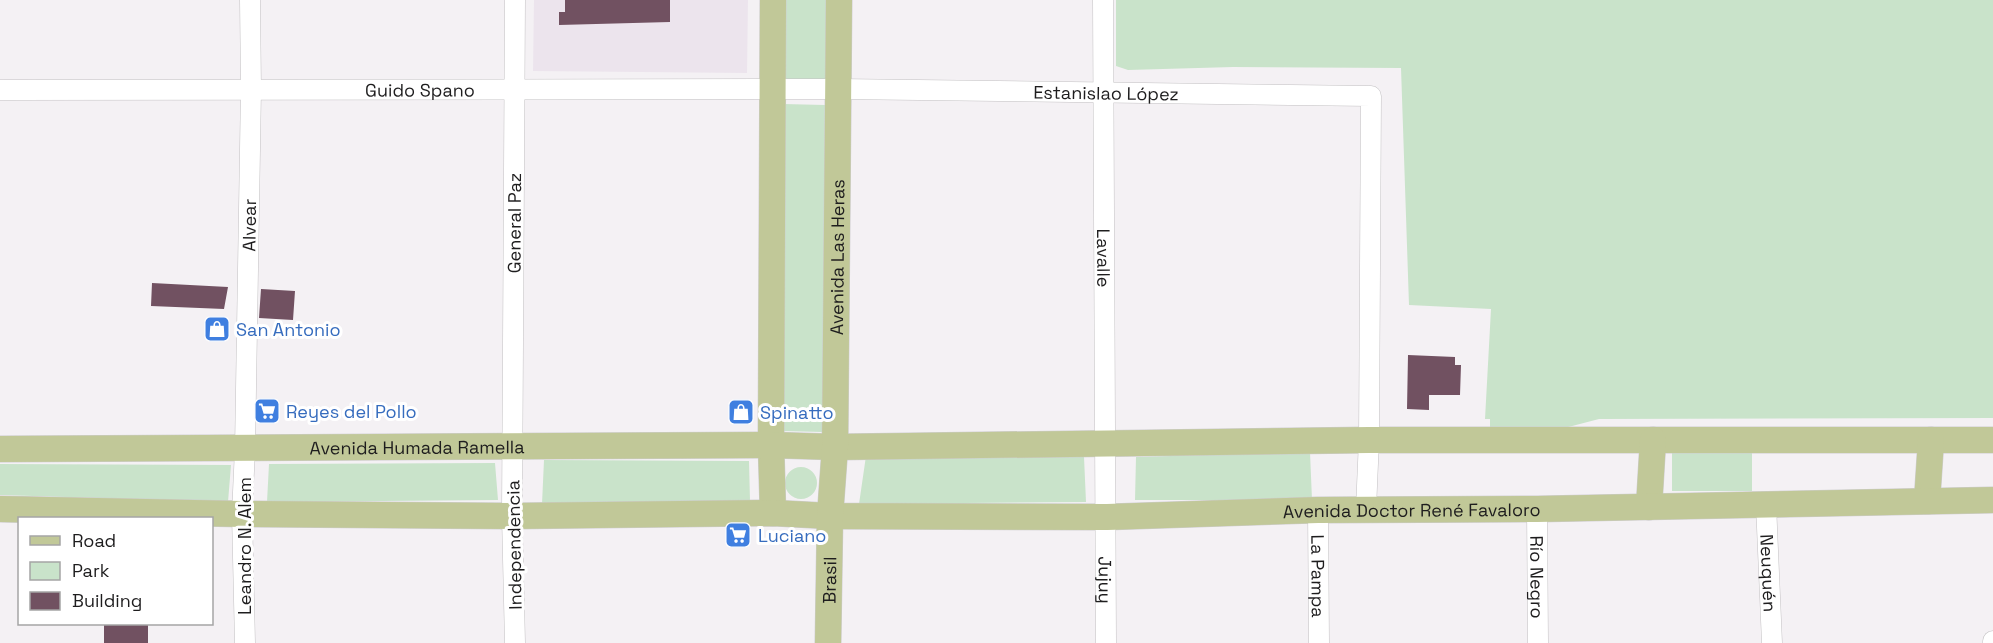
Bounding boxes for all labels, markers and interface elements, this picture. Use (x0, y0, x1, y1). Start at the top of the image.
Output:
street label: Guido Spano (365, 78, 475, 101)
street label: Estanislao López (1033, 80, 1179, 105)
street label: General Paz (502, 173, 525, 273)
street label: Avenida Las Heras (825, 179, 849, 335)
street label: Alvear (237, 198, 261, 252)
street label: Lavalle (1093, 228, 1116, 288)
shop icon: San Antonio (202, 314, 232, 344)
place label: San Antonio (236, 318, 341, 341)
supermarket icon: Reyes del Pollo (252, 396, 282, 426)
shop icon: Spinatto (726, 397, 756, 427)
place label: Reyes del Pollo (286, 400, 417, 423)
place label: Spinatto (760, 401, 834, 424)
street label: Avenida Humada Ramella (309, 435, 525, 459)
street label: Leandro N. Alem (233, 477, 256, 615)
street label: Independencia (501, 480, 527, 610)
street label: Avenida Doctor René Favaloro (1282, 497, 1541, 523)
legend (18, 517, 213, 625)
supermarket icon: Luciano (723, 520, 753, 550)
place label: Luciano (758, 524, 826, 547)
text: Road (72, 529, 116, 552)
street label: Neuquén (1756, 533, 1782, 612)
street label: La Pampa (1307, 534, 1330, 618)
street label: Río Negro (1526, 535, 1549, 619)
street label: Brasil (817, 556, 841, 604)
street label: Jujuy (1094, 556, 1117, 604)
text: Park (72, 559, 110, 582)
text: Building (72, 589, 142, 612)

